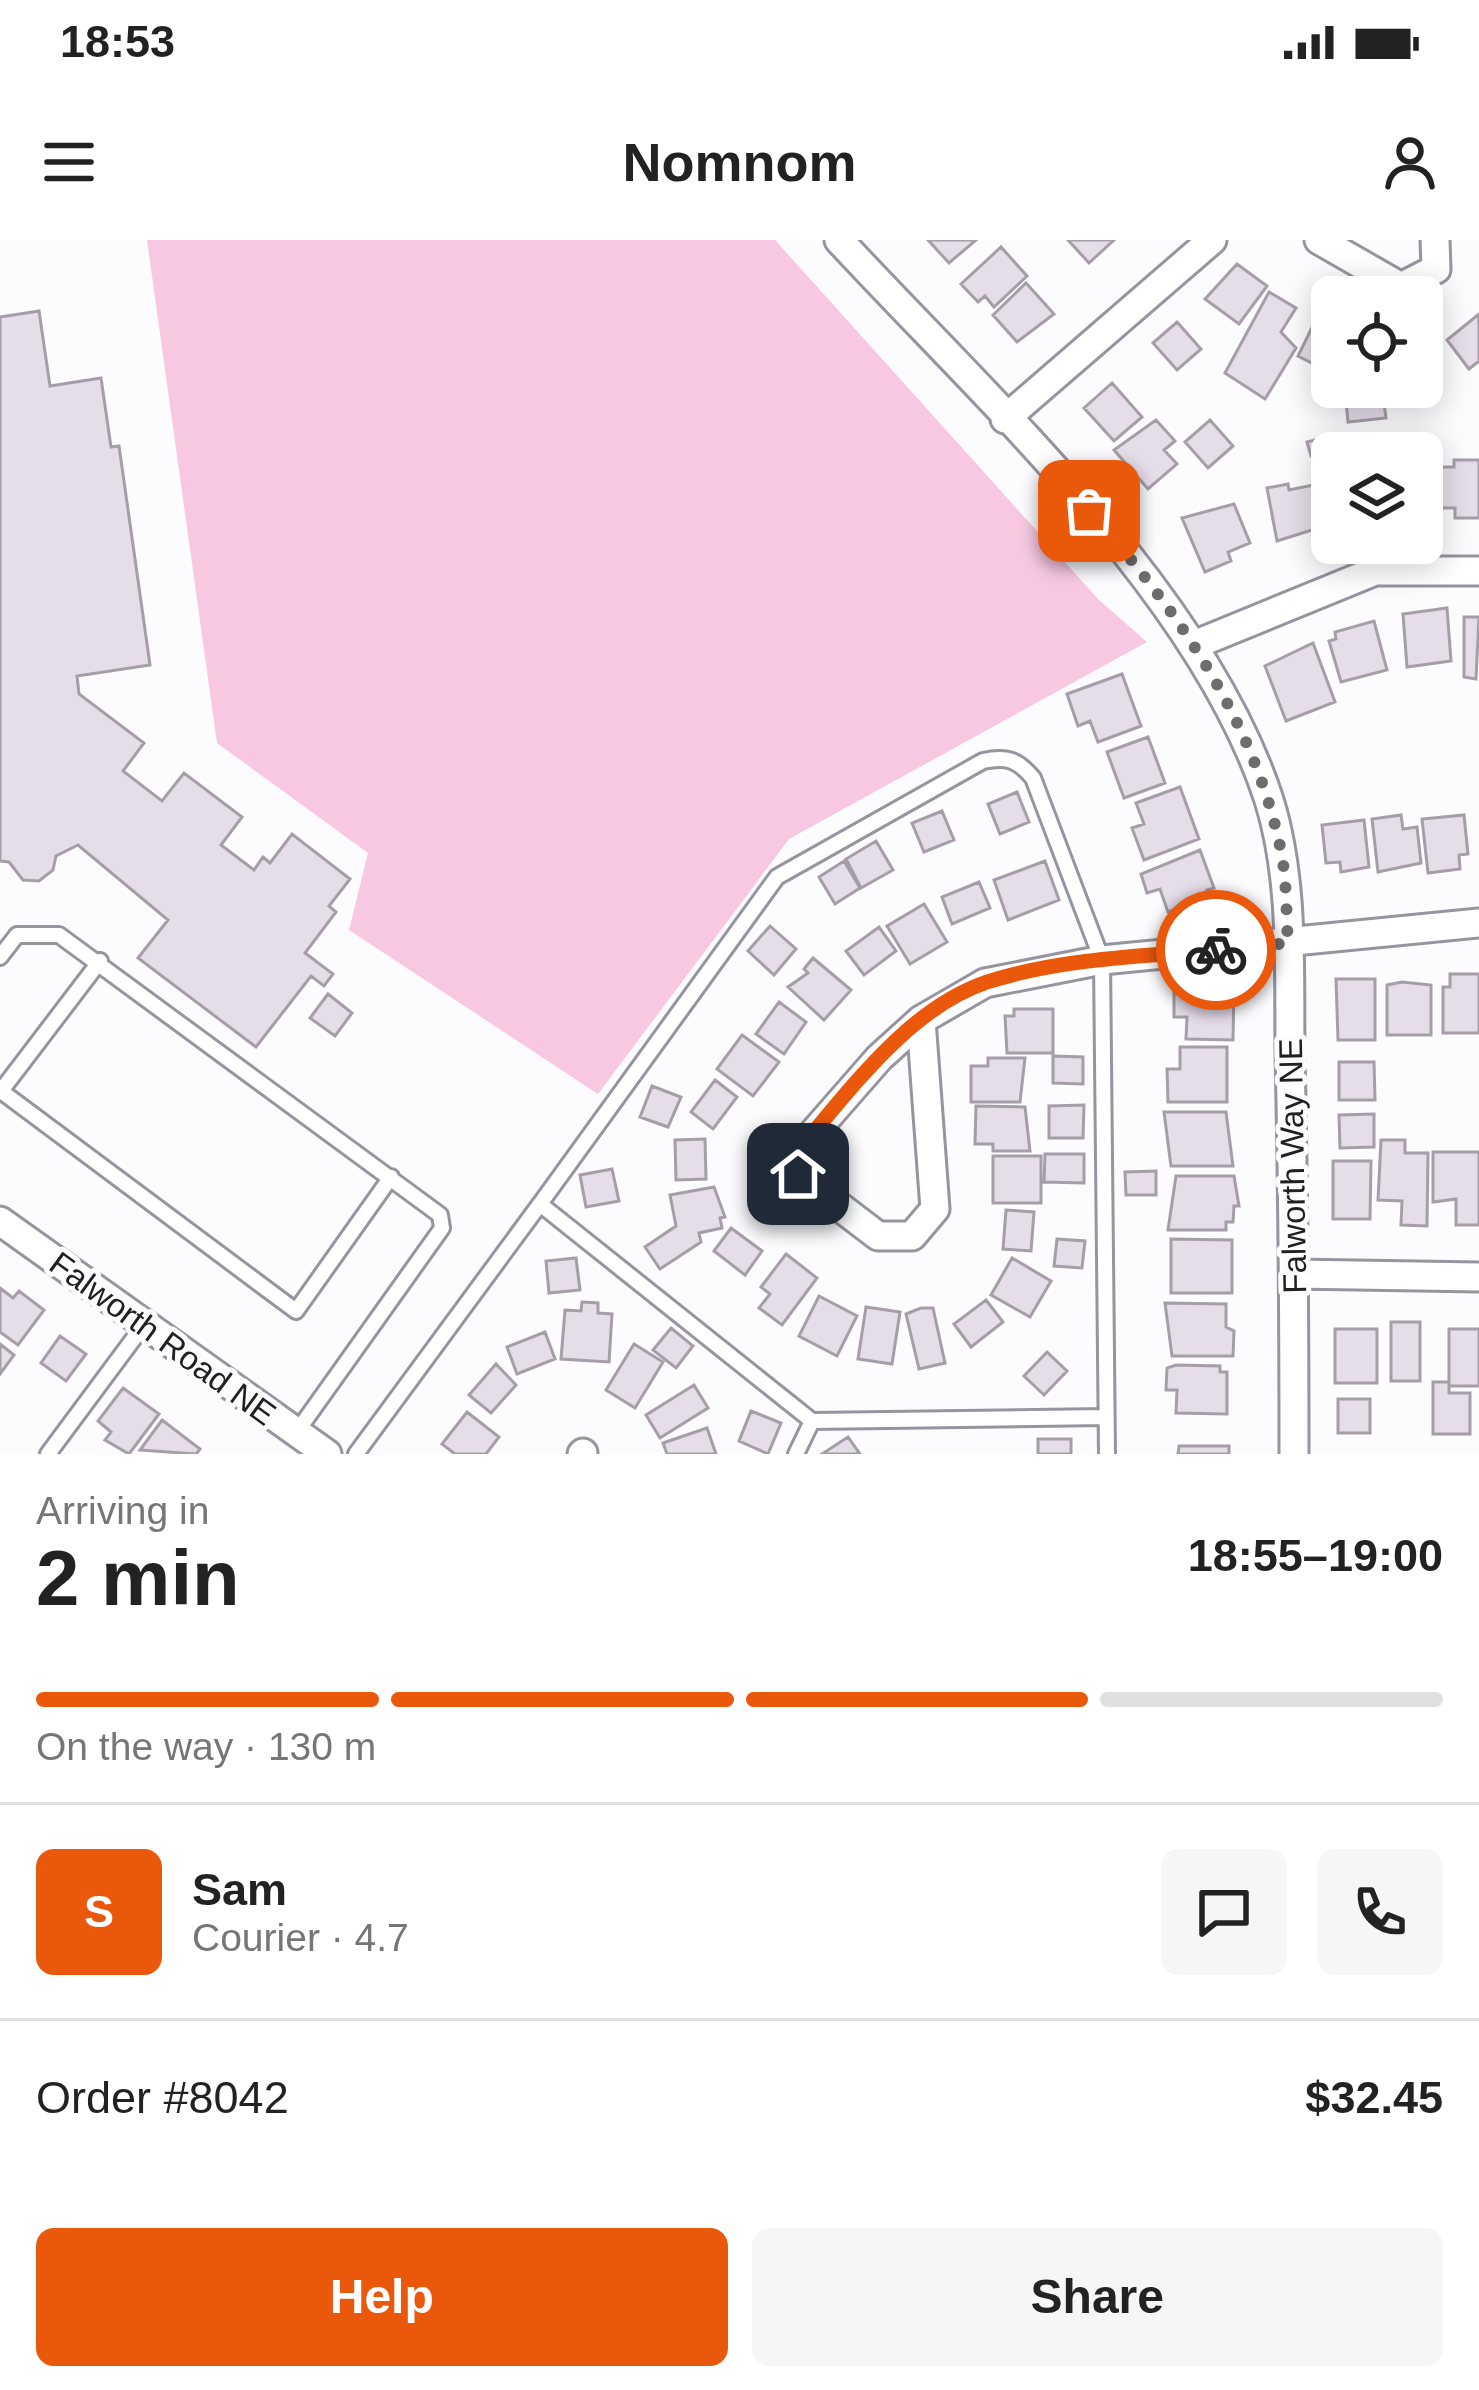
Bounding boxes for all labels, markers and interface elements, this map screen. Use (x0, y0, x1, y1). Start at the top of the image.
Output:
text: 18:53 (60, 16, 175, 67)
icon: menu (36, 129, 102, 195)
icon: person (1377, 129, 1443, 195)
text: Nomnom (623, 132, 856, 192)
map controls (1311, 276, 1443, 564)
button: locate (1311, 276, 1443, 408)
button: layers (1311, 432, 1443, 564)
pin (1038, 460, 1140, 562)
icon: bag (1056, 478, 1122, 544)
courier (1156, 890, 1276, 1010)
icon: bike (1183, 917, 1249, 983)
street label: Falworth Way NE (1272, 1038, 1313, 1294)
pin (747, 1123, 849, 1225)
icon: home (765, 1141, 831, 1207)
street label: Falworth Road NE (43, 1244, 283, 1433)
text: Arriving in (36, 1489, 209, 1532)
text: 18:55–19:00 (1188, 1530, 1443, 1581)
text: 2 min (36, 1534, 240, 1622)
text: On the way · 130 m (36, 1725, 376, 1768)
button: chat (1161, 1849, 1287, 1975)
button: phone (1317, 1849, 1443, 1975)
text: Sam (192, 1864, 287, 1915)
text: S (84, 1886, 114, 1937)
text: Courier · 4.7 (192, 1916, 409, 1959)
text: Order #8042 (36, 2072, 289, 2123)
text: $32.45 (1305, 2072, 1443, 2123)
button: Help (36, 2228, 728, 2366)
button: Share (752, 2228, 1443, 2366)

